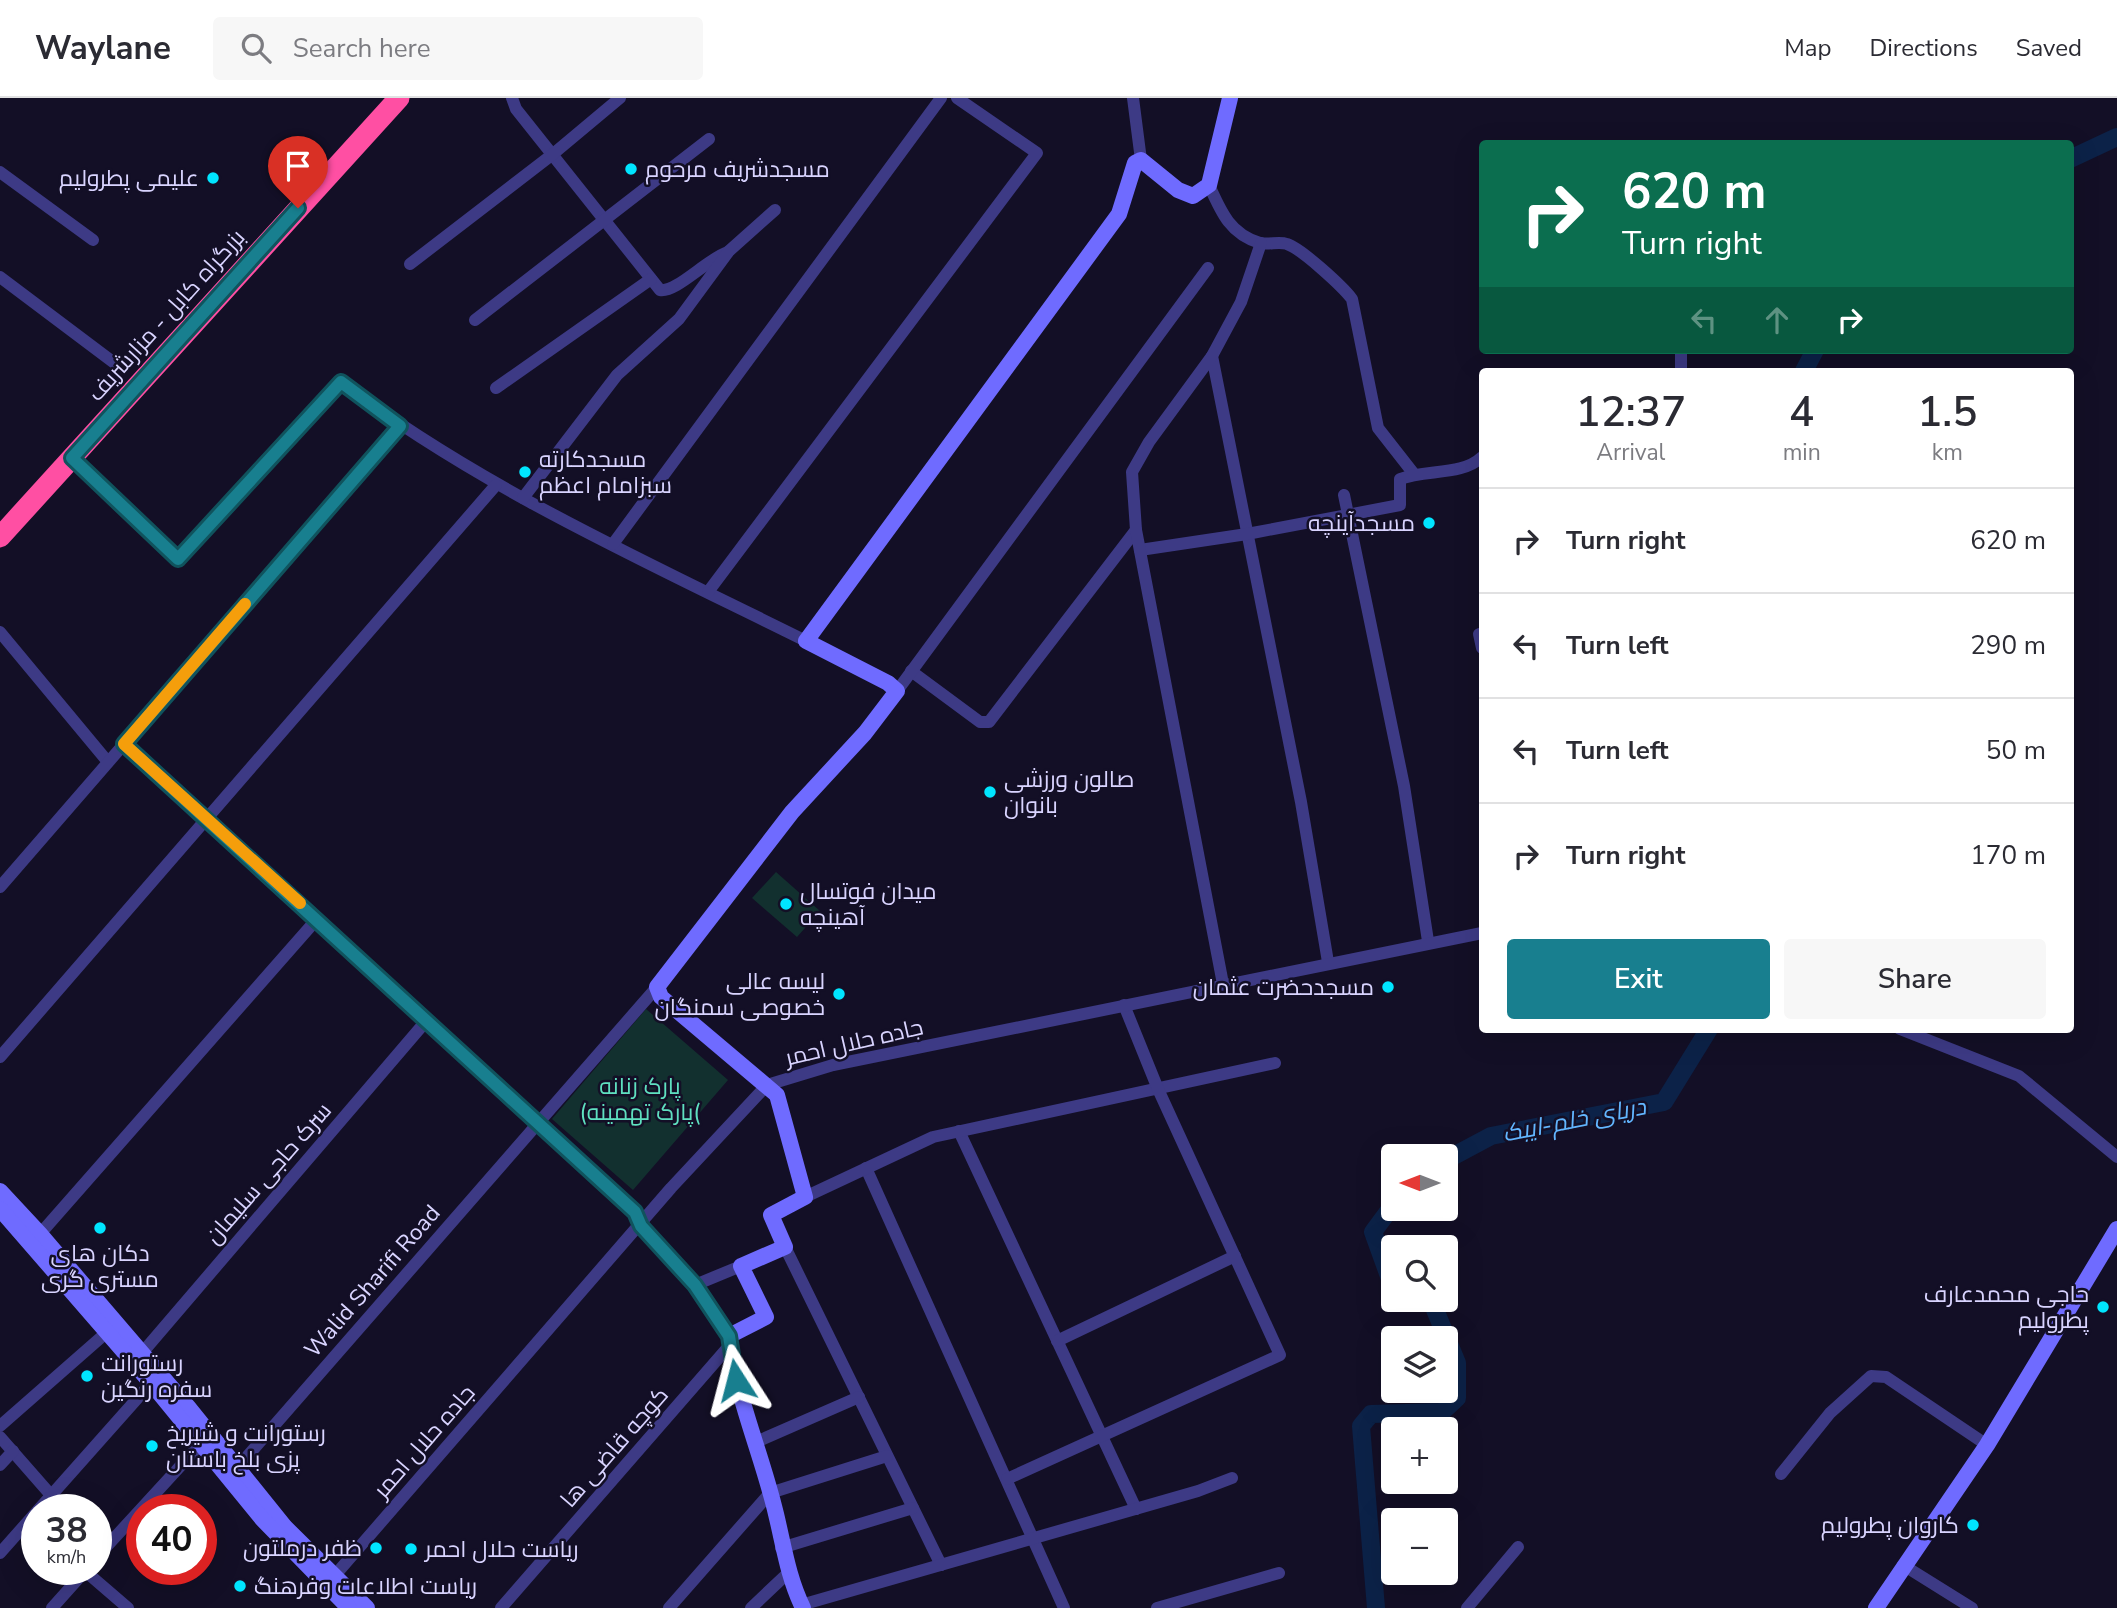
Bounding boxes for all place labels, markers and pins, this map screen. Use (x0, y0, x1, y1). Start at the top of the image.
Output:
pin (268, 136, 328, 208)
place label: مسجدشریف مرحوم (645, 154, 830, 185)
marker: مسجدشریف مرحوم (623, 161, 639, 177)
place label: علیمی پطرولیم (59, 163, 199, 194)
marker: علیمی پطرولیم (205, 170, 221, 186)
place label: مسجدکارته سبزامام اعظم (539, 444, 672, 501)
marker: مسجدکارته سبزامام اعظم (517, 464, 533, 480)
place label: مسجدآینچه (1308, 508, 1415, 539)
marker: مسجدآینچه (1421, 515, 1437, 531)
place label: صالون ورزشی بانوان (1004, 764, 1134, 821)
marker: صالون ورزشی بانوان (982, 784, 998, 800)
place label: میدان فوتسال آهینچه (800, 876, 937, 933)
marker: میدان فوتسال آهینچه (778, 896, 794, 912)
place label: لیسه عالی خصوصی سمنگان (655, 966, 825, 1023)
place label: مسجدحضرت عثمان (1193, 972, 1374, 1003)
marker: مسجدحضرت عثمان (1380, 979, 1396, 995)
marker: لیسه عالی خصوصی سمنگان (831, 986, 847, 1002)
marker: دکان های مستری گری (92, 1220, 108, 1236)
place label: دکان های مستری گری (41, 1238, 159, 1295)
place label: حاجی محمدعارف پطرولیم (1924, 1279, 2089, 1336)
marker: حاجی محمدعارف پطرولیم (2095, 1299, 2111, 1315)
place label: رستورانت سفره رنگین (101, 1348, 212, 1405)
marker: رستورانت سفره رنگین (79, 1368, 95, 1384)
place label: رستورانت و شیریخ پزی بلخ باستان (166, 1418, 326, 1475)
marker: رستورانت و شیریخ پزی بلخ باستان (144, 1438, 160, 1454)
place label: کاروان پطرولیم (1821, 1510, 1959, 1541)
marker: کاروان پطرولیم (1965, 1517, 1981, 1533)
place label: ظفر درملتون (243, 1533, 362, 1564)
place label: ریاست حلال احمر (423, 1534, 579, 1565)
marker: ظفر درملتون (368, 1540, 384, 1556)
marker: ریاست حلال احمر (403, 1541, 419, 1557)
place label: ریاست اطلاعات وفرهنگ (254, 1571, 477, 1602)
marker: ریاست اطلاعات وفرهنگ (232, 1578, 248, 1594)

